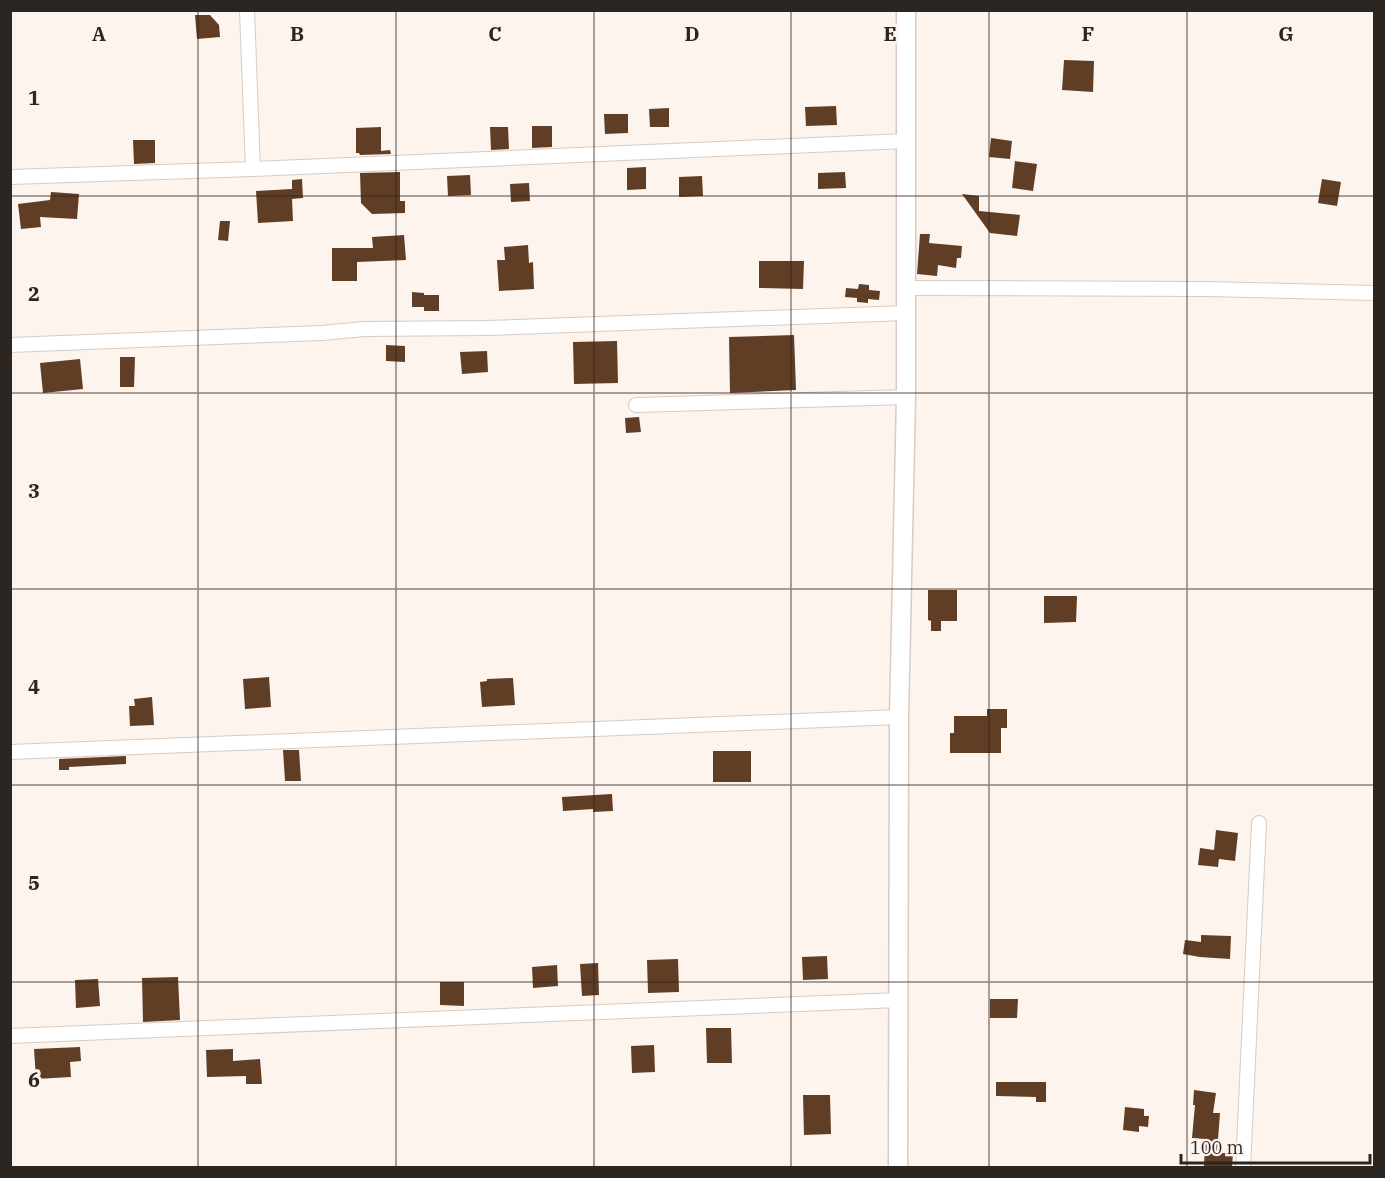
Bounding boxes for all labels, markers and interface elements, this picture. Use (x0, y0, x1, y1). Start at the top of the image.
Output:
text: A (92, 20, 106, 47)
text: B (290, 20, 304, 47)
text: C (488, 20, 502, 47)
text: D (684, 20, 700, 47)
text: E (883, 20, 897, 47)
text: F (1082, 20, 1094, 47)
text: G (1278, 20, 1294, 47)
text: 1 (28, 84, 40, 111)
text: 2 (28, 280, 40, 307)
text: 3 (28, 477, 40, 504)
text: 4 (28, 673, 40, 700)
text: 5 (28, 869, 40, 896)
text: 6 (28, 1066, 40, 1093)
scale bar (1181, 1127, 1370, 1165)
text: 100 m (1190, 1136, 1244, 1159)

